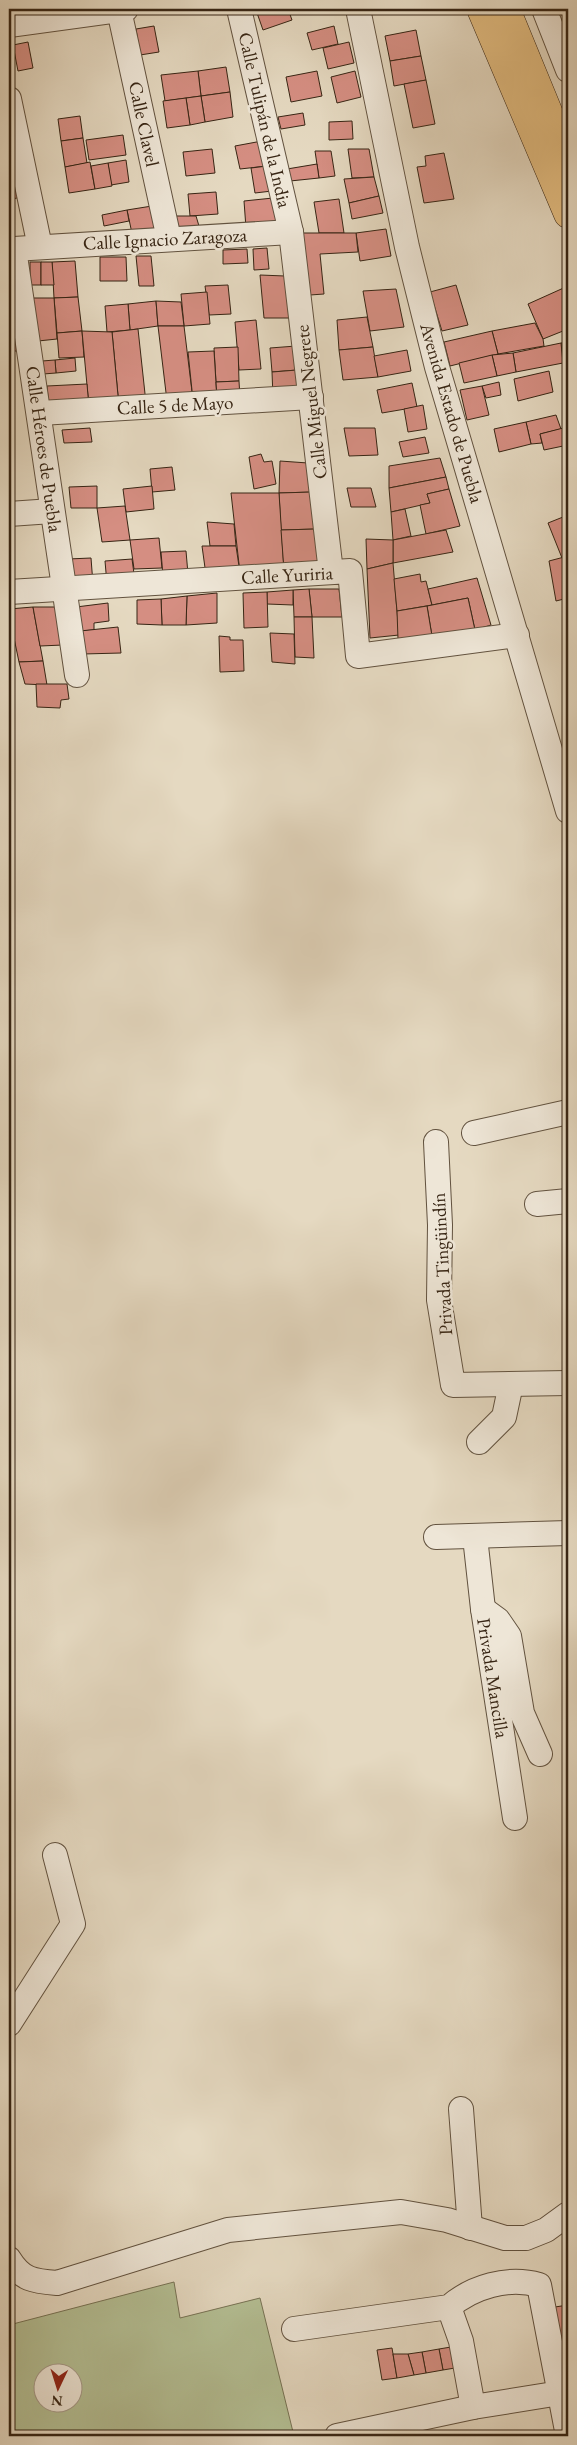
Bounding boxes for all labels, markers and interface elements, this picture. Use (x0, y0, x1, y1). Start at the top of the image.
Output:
street label: Calle Tulipán de la India (233, 30, 297, 211)
street label: Calle Clavel (123, 79, 165, 169)
street label: Calle Ignacio Zaragoza (82, 222, 248, 256)
street label: Avenida Estado de Puebla (414, 319, 490, 506)
street label: Calle Miguel Negrete (289, 324, 333, 480)
street label: Calle Héroes de Puebla (20, 364, 68, 534)
street label: Calle 5 de Mayo (116, 389, 234, 421)
street label: Calle Yuriria (240, 560, 334, 590)
street label: Privada Tingüindín (426, 1192, 458, 1336)
street label: Privada Mancilla (471, 1616, 515, 1740)
north arrow (32, 2362, 82, 2412)
text: N (50, 2392, 63, 2410)

